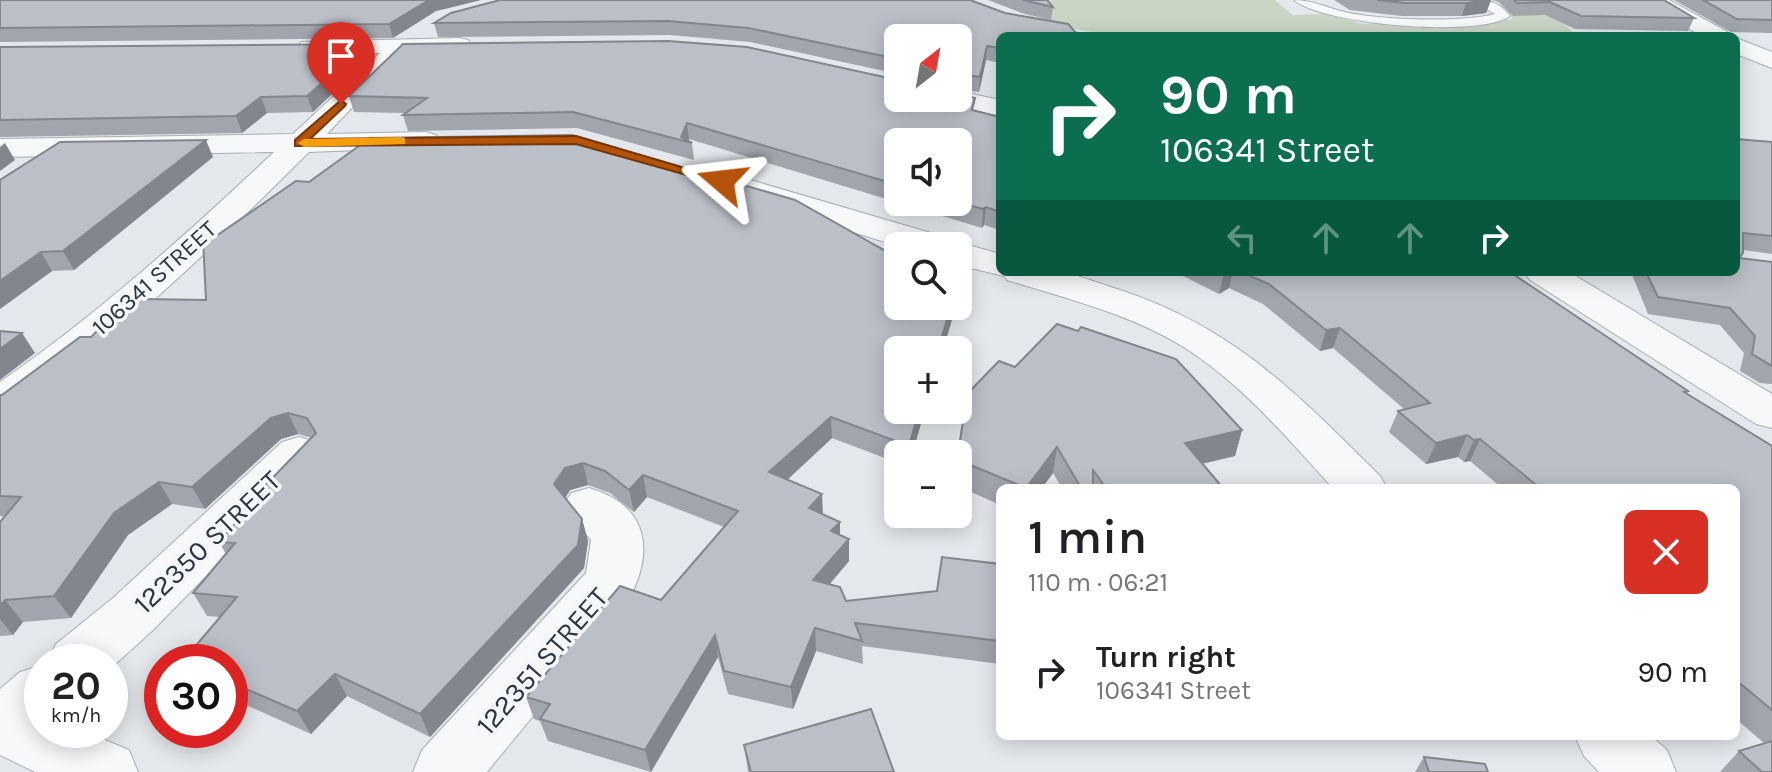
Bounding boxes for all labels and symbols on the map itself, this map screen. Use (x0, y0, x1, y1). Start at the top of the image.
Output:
pin (307, 22, 375, 104)
north arrow (884, 24, 972, 112)
position arrow (680, 139, 764, 223)
street label: 106341 STREET (86, 215, 222, 341)
street label: 122350 STREET (127, 464, 287, 620)
street label: 122351 STREET (469, 581, 615, 741)
speed limit sign: 30 (144, 644, 248, 748)

